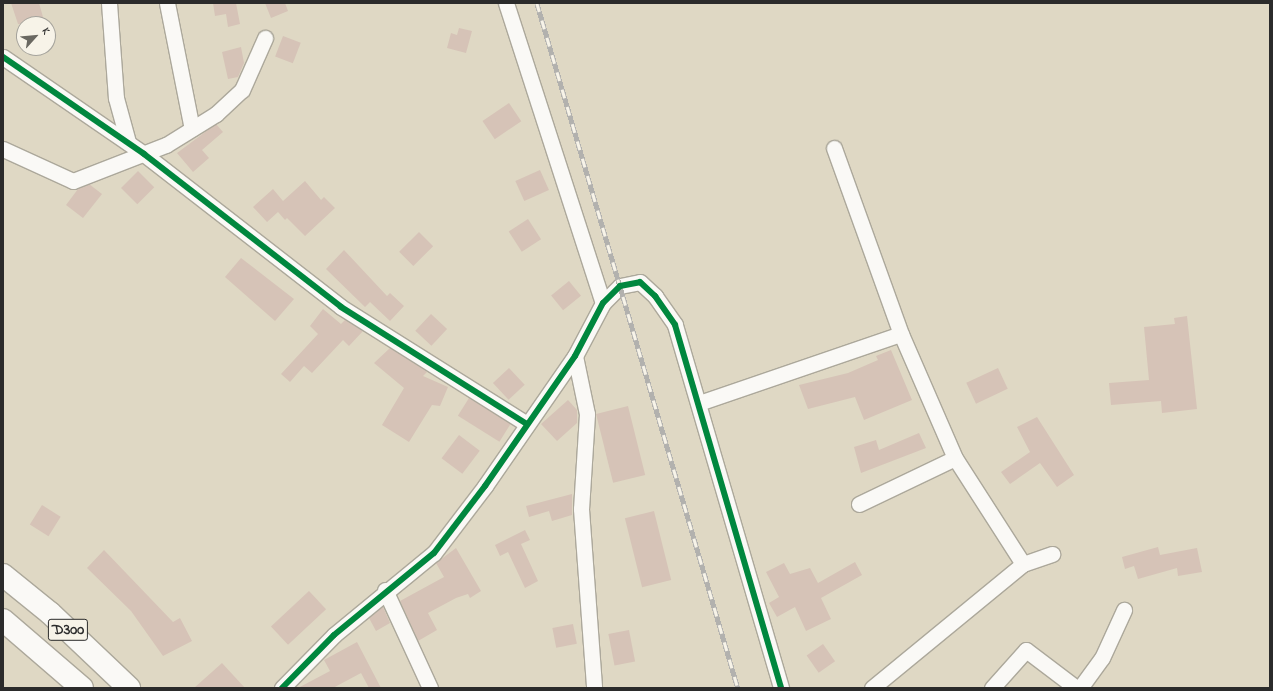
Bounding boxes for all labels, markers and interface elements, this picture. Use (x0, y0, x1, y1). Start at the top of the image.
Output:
north arrow (16, 16, 56, 56)
text: K (37, 25, 54, 37)
road number: D300 (47, 616, 89, 644)

